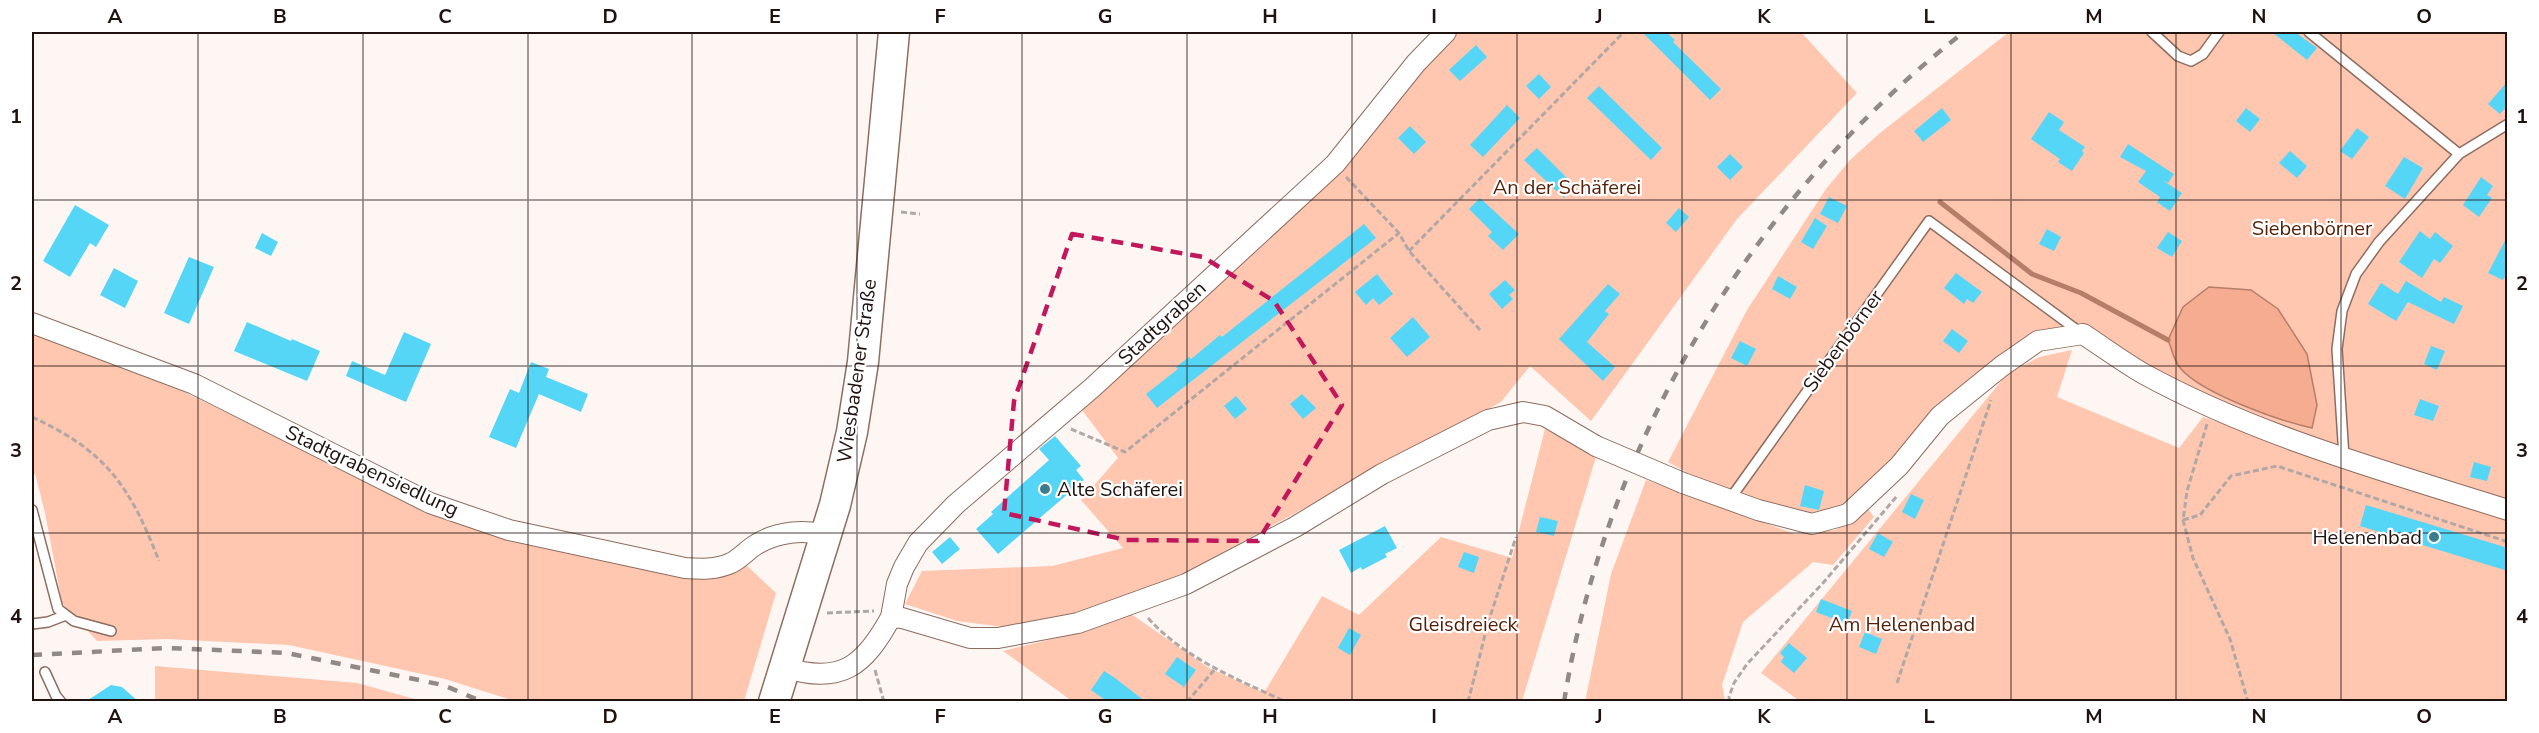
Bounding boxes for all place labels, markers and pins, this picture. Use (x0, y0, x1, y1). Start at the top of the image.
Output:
place label: Alte Schäferei (1057, 476, 1183, 503)
marker: Alte Schäferei (1038, 482, 1052, 496)
place label: Helenenbad (2312, 524, 2422, 551)
marker: Helenenbad (2427, 530, 2441, 544)

